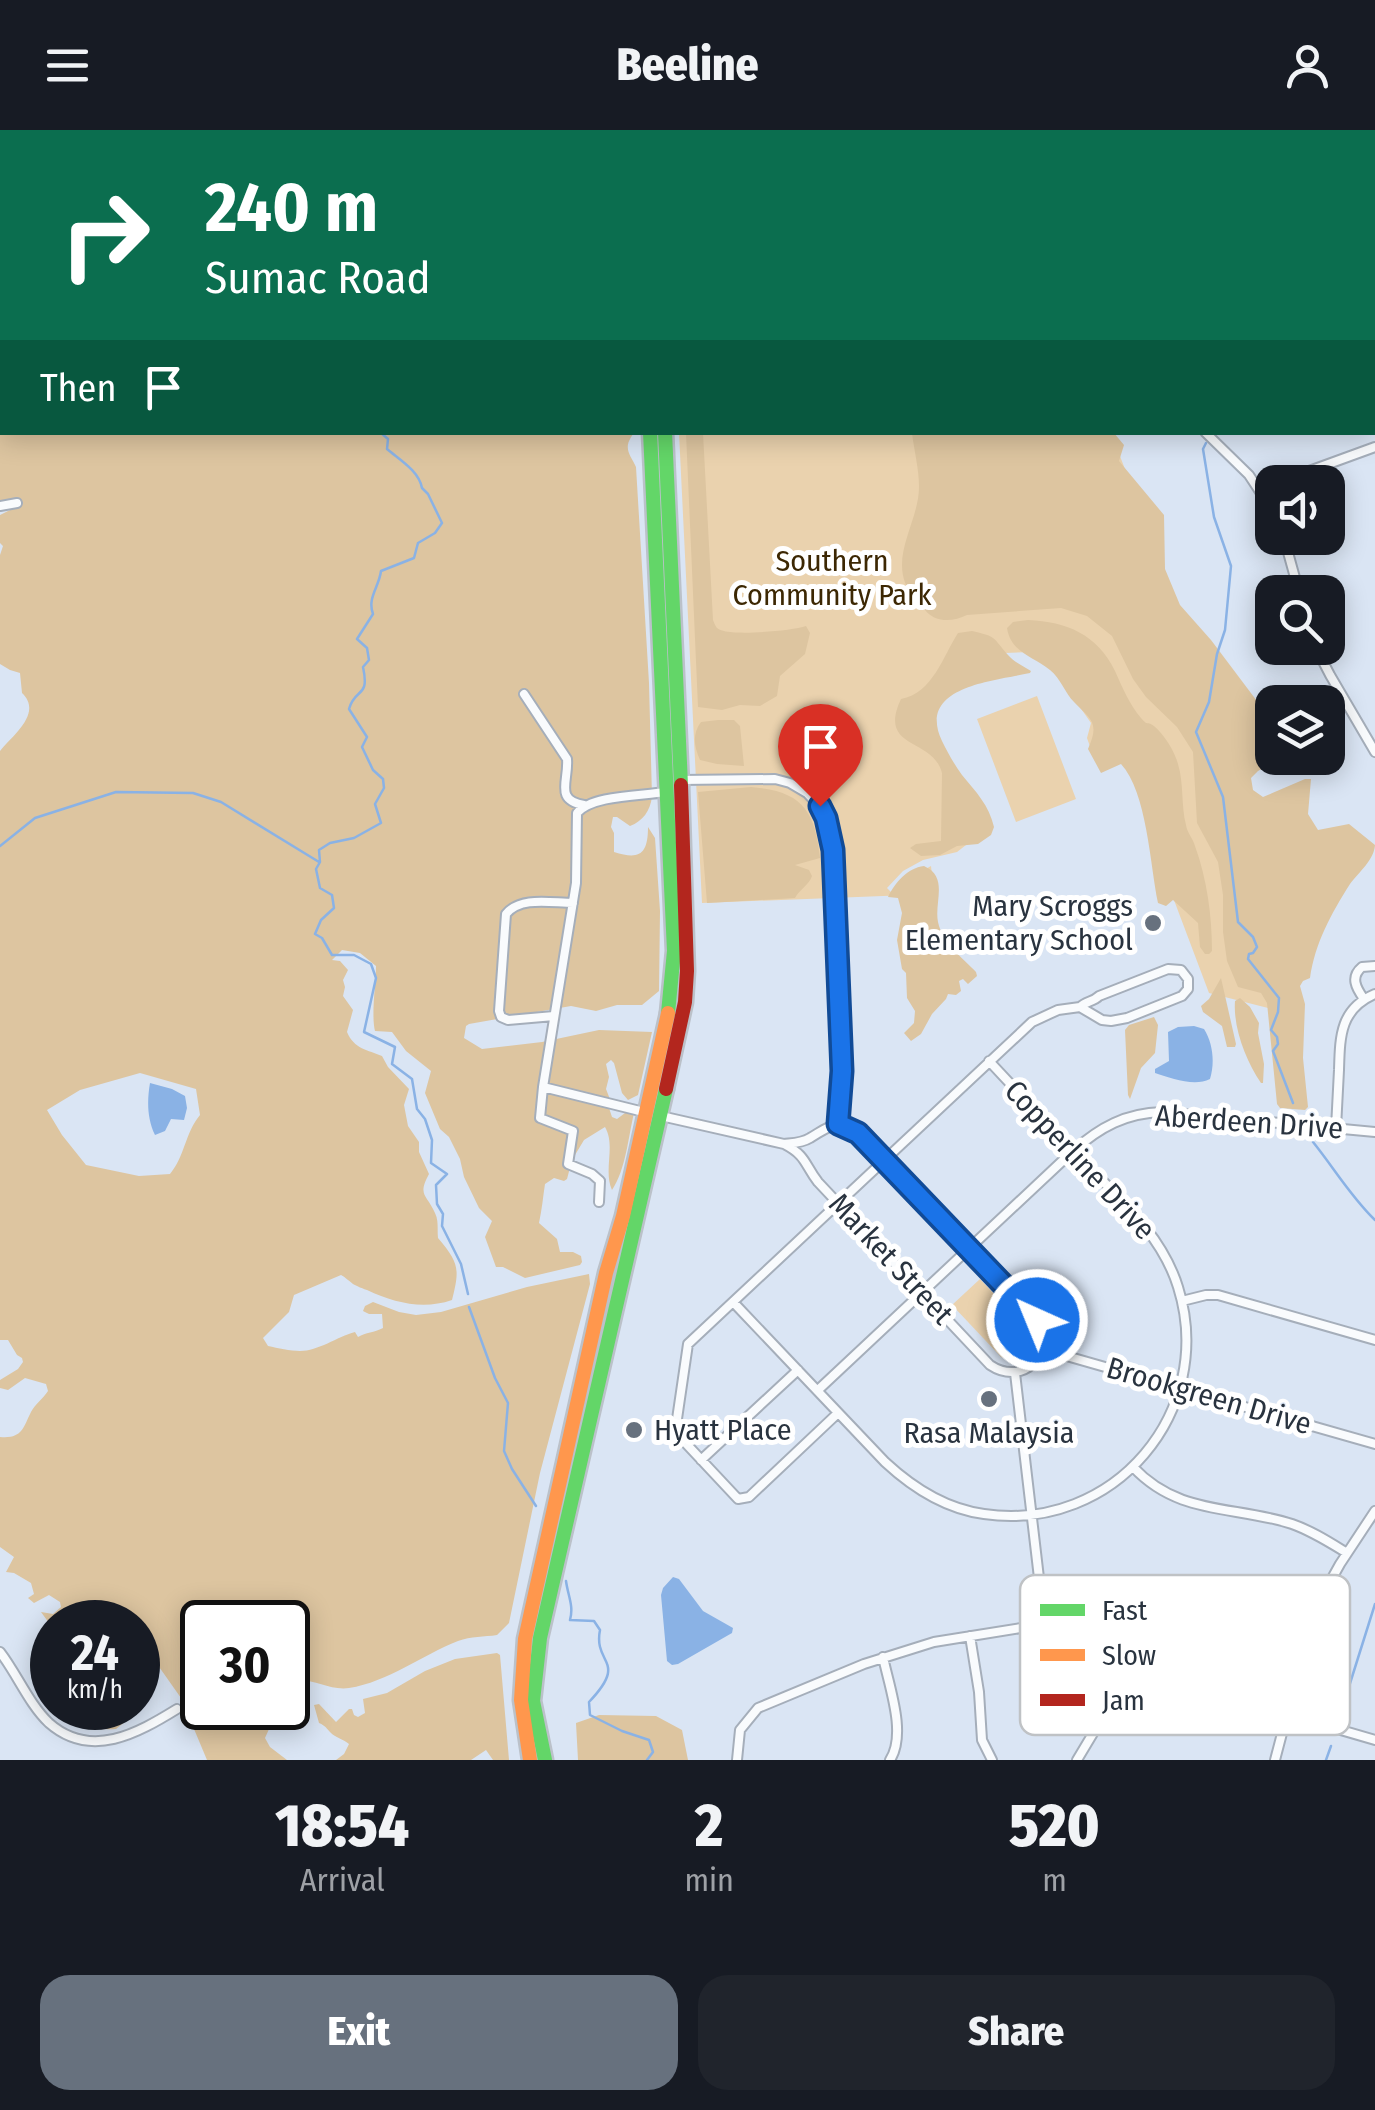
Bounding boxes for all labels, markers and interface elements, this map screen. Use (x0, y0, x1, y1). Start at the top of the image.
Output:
icon: menu (40, 38, 95, 93)
text: Beeline (617, 38, 758, 92)
icon: person (1280, 38, 1335, 93)
text: 240 m (205, 166, 378, 250)
icon: right (40, 170, 170, 300)
text: Sumac Road (205, 251, 431, 305)
icon: arrive (136, 360, 191, 415)
text: Then (40, 365, 116, 411)
map controls (1255, 465, 1345, 775)
button: sound (1255, 465, 1345, 555)
park label: Southern Community Park (732, 543, 932, 613)
button: search (1255, 575, 1345, 665)
button: layers (1255, 685, 1345, 775)
pin (778, 704, 863, 807)
icon: arrive (793, 719, 848, 774)
place label: Mary Scroggs Elementary School (905, 888, 1133, 958)
marker: Mary Scroggs Elementary School (1142, 912, 1164, 934)
street label: Copperline Drive (997, 1073, 1163, 1247)
street label: Aberdeen Drive (1154, 1097, 1344, 1147)
street label: Market Street (821, 1186, 961, 1332)
position arrow (985, 1268, 1089, 1372)
street label: Brookgreen Drive (1103, 1350, 1315, 1442)
marker: Rasa Malaysia (978, 1388, 1000, 1410)
place label: Hyatt Place (654, 1412, 791, 1448)
place label: Rasa Malaysia (904, 1415, 1074, 1451)
marker: Hyatt Place (623, 1419, 645, 1441)
legend (1020, 1575, 1350, 1735)
text: Fast (1102, 1594, 1148, 1627)
speed limit sign: 30 (180, 1600, 310, 1730)
text: 24 (71, 1623, 119, 1683)
text: Slow (1102, 1639, 1156, 1672)
text: km/h (67, 1675, 123, 1705)
text: Jam (1102, 1684, 1145, 1717)
text: 18:54 (275, 1790, 409, 1862)
text: 2 (695, 1790, 723, 1862)
text: 520 (1009, 1790, 1100, 1862)
text: Arrival (300, 1861, 385, 1899)
text: min (684, 1861, 734, 1899)
text: m (1042, 1861, 1067, 1899)
button: Exit (40, 1975, 678, 2090)
button: Share (698, 1975, 1335, 2090)

